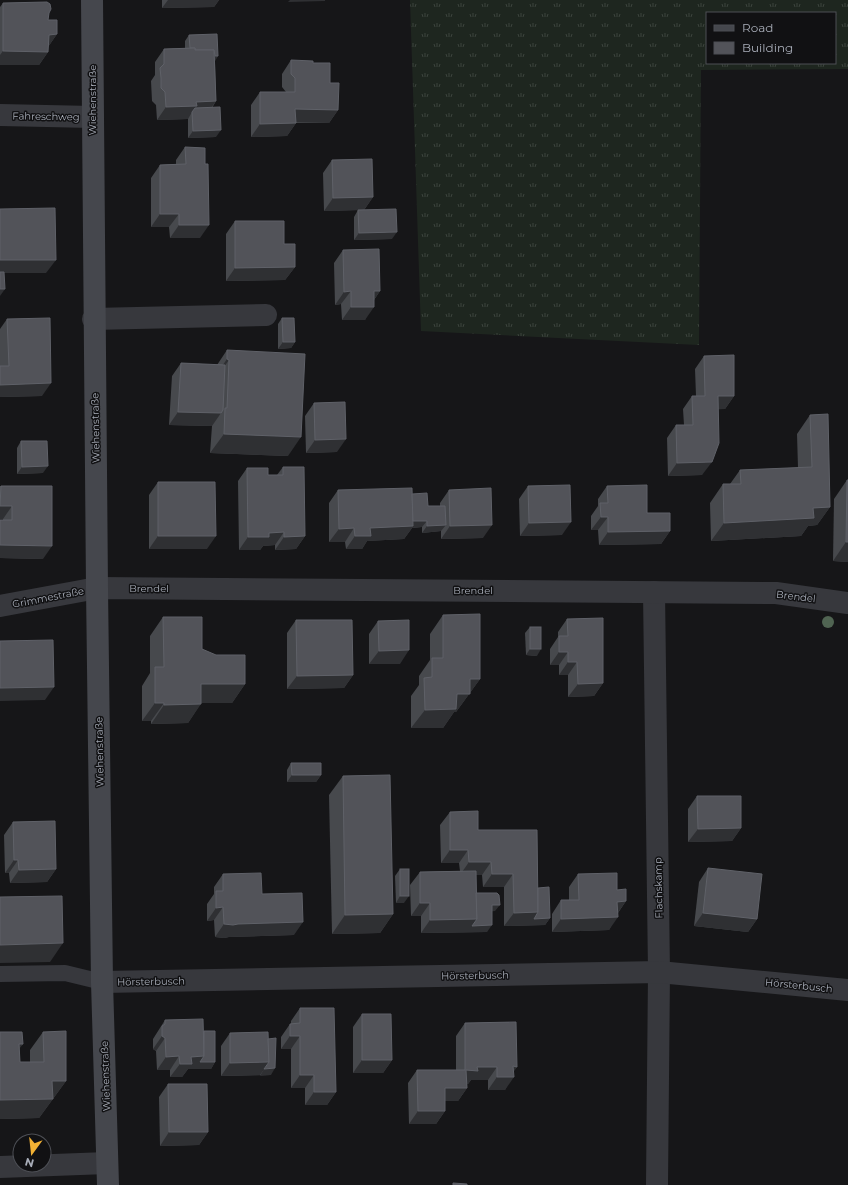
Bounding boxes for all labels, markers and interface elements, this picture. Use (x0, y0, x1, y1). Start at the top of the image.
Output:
legend (706, 12, 836, 64)
text: Road (742, 20, 773, 35)
text: Building (742, 40, 793, 55)
street label: Wiehenstraße (86, 65, 99, 135)
street label: Fahreschweg (12, 109, 80, 124)
street label: Wiehenstraße (88, 393, 103, 463)
street label: Brendel (129, 582, 169, 595)
street label: Grimmestraße (11, 584, 85, 611)
street label: Brendel (453, 584, 493, 597)
street label: Brendel (775, 588, 816, 605)
street label: Wiehenstraße (92, 717, 107, 787)
street label: Flachskamp (651, 857, 666, 919)
street label: Hörsterbusch (441, 968, 509, 983)
street label: Hörsterbusch (117, 974, 185, 989)
street label: Hörsterbusch (765, 975, 833, 996)
street label: Wiehenstraße (98, 1041, 113, 1111)
north arrow (12, 1133, 52, 1173)
text: N (23, 1155, 36, 1171)

